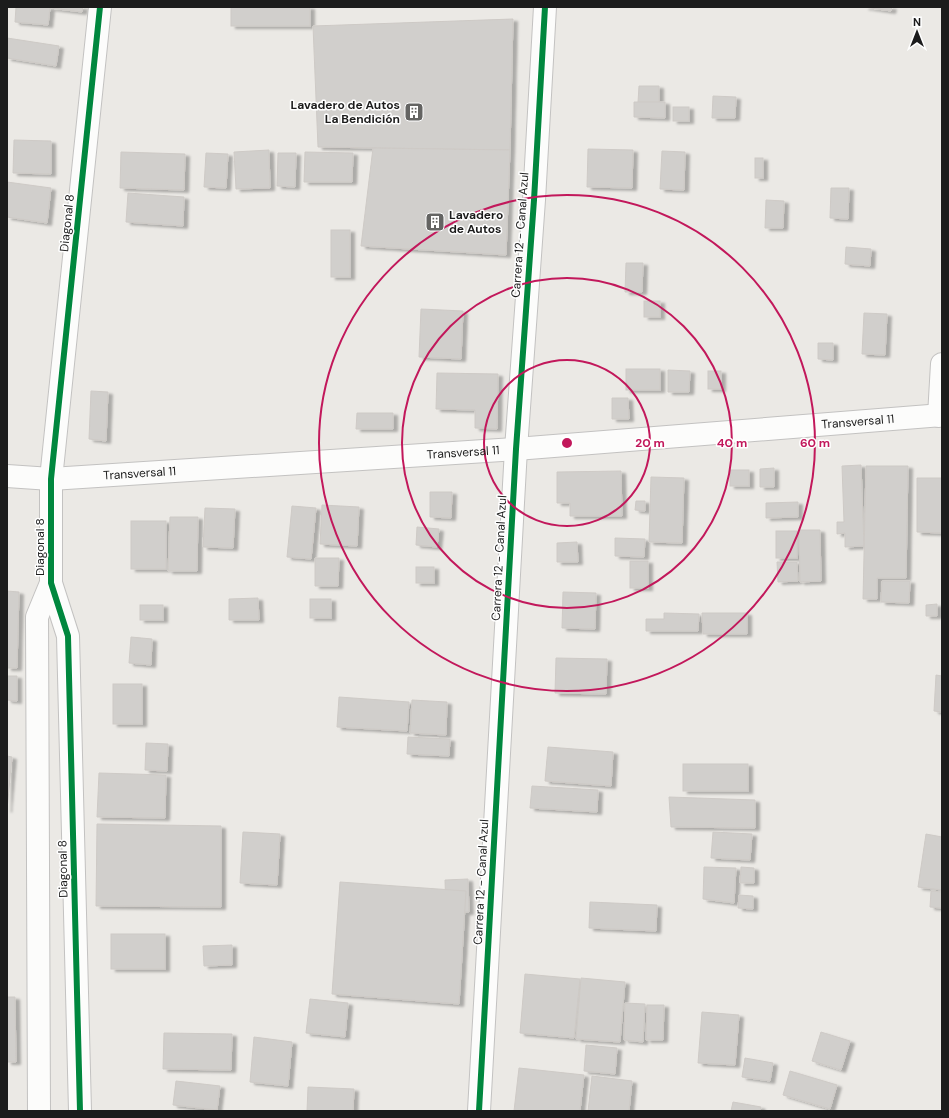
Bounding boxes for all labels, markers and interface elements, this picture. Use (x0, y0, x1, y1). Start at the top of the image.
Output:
north arrow (897, 12, 937, 52)
text: N (913, 15, 921, 29)
place label: Lavadero de Autos La Bendición (291, 97, 400, 127)
building icon: Lavadero de Autos La Bendición (403, 101, 425, 123)
street label: Carrera 12 - Canal Azul (508, 172, 532, 298)
street label: Diagonal 8 (56, 193, 78, 253)
place label: Lavadero de Autos (449, 207, 503, 237)
building icon: Lavadero de Autos (424, 211, 446, 233)
street label: Transversal 11 (821, 411, 895, 433)
text: 20 m (635, 435, 665, 451)
text: 40 m (717, 435, 747, 451)
text: 60 m (800, 435, 830, 451)
centre of rings (560, 436, 574, 450)
street label: Transversal 11 (426, 442, 500, 463)
street label: Transversal 11 (103, 463, 177, 484)
street label: Carrera 12 - Canal Azul (488, 495, 510, 621)
street label: Diagonal 8 (32, 518, 48, 576)
street label: Carrera 12 - Canal Azul (470, 819, 492, 945)
street label: Diagonal 8 (54, 840, 72, 898)

